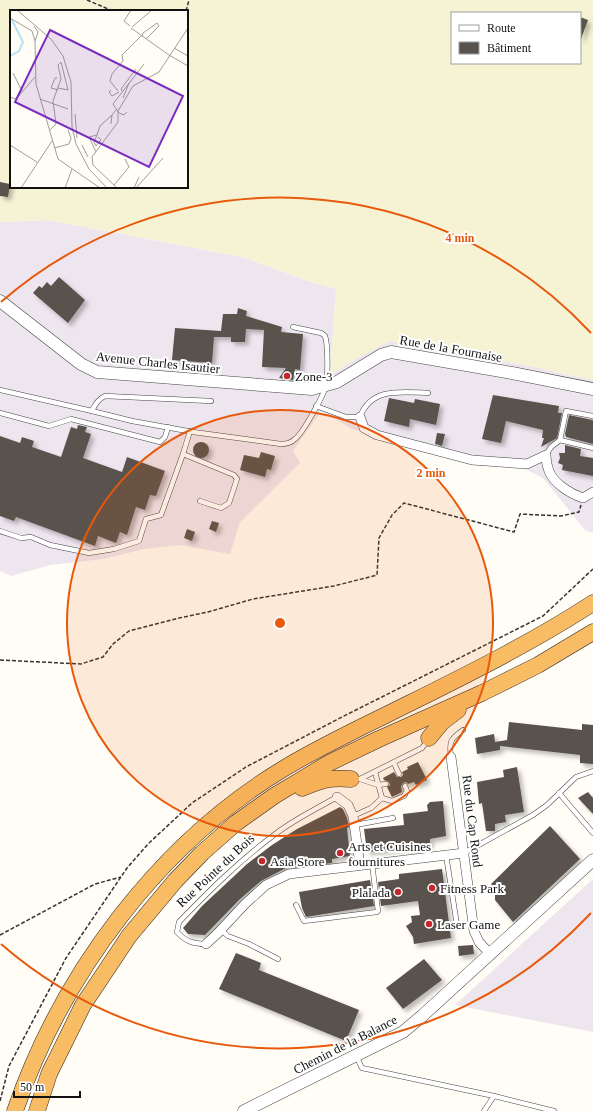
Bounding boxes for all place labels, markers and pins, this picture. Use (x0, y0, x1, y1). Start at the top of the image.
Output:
place label: Zone-3 (295, 369, 333, 384)
marker: Zone-3 (282, 371, 292, 381)
centre of rings (273, 616, 287, 630)
place label: Arts et Cuisines fournitures (348, 839, 431, 869)
marker: Arts et Cuisines fournitures (335, 848, 345, 858)
place label: Asia Store (270, 854, 325, 869)
marker: Asia Store (257, 856, 267, 866)
place label: Fitness Park (440, 881, 504, 896)
marker: Fitness Park (427, 883, 437, 893)
place label: Plalada (352, 885, 390, 900)
marker: Plalada (393, 887, 403, 897)
place label: Laser Game (437, 917, 500, 932)
marker: Laser Game (424, 919, 434, 929)

